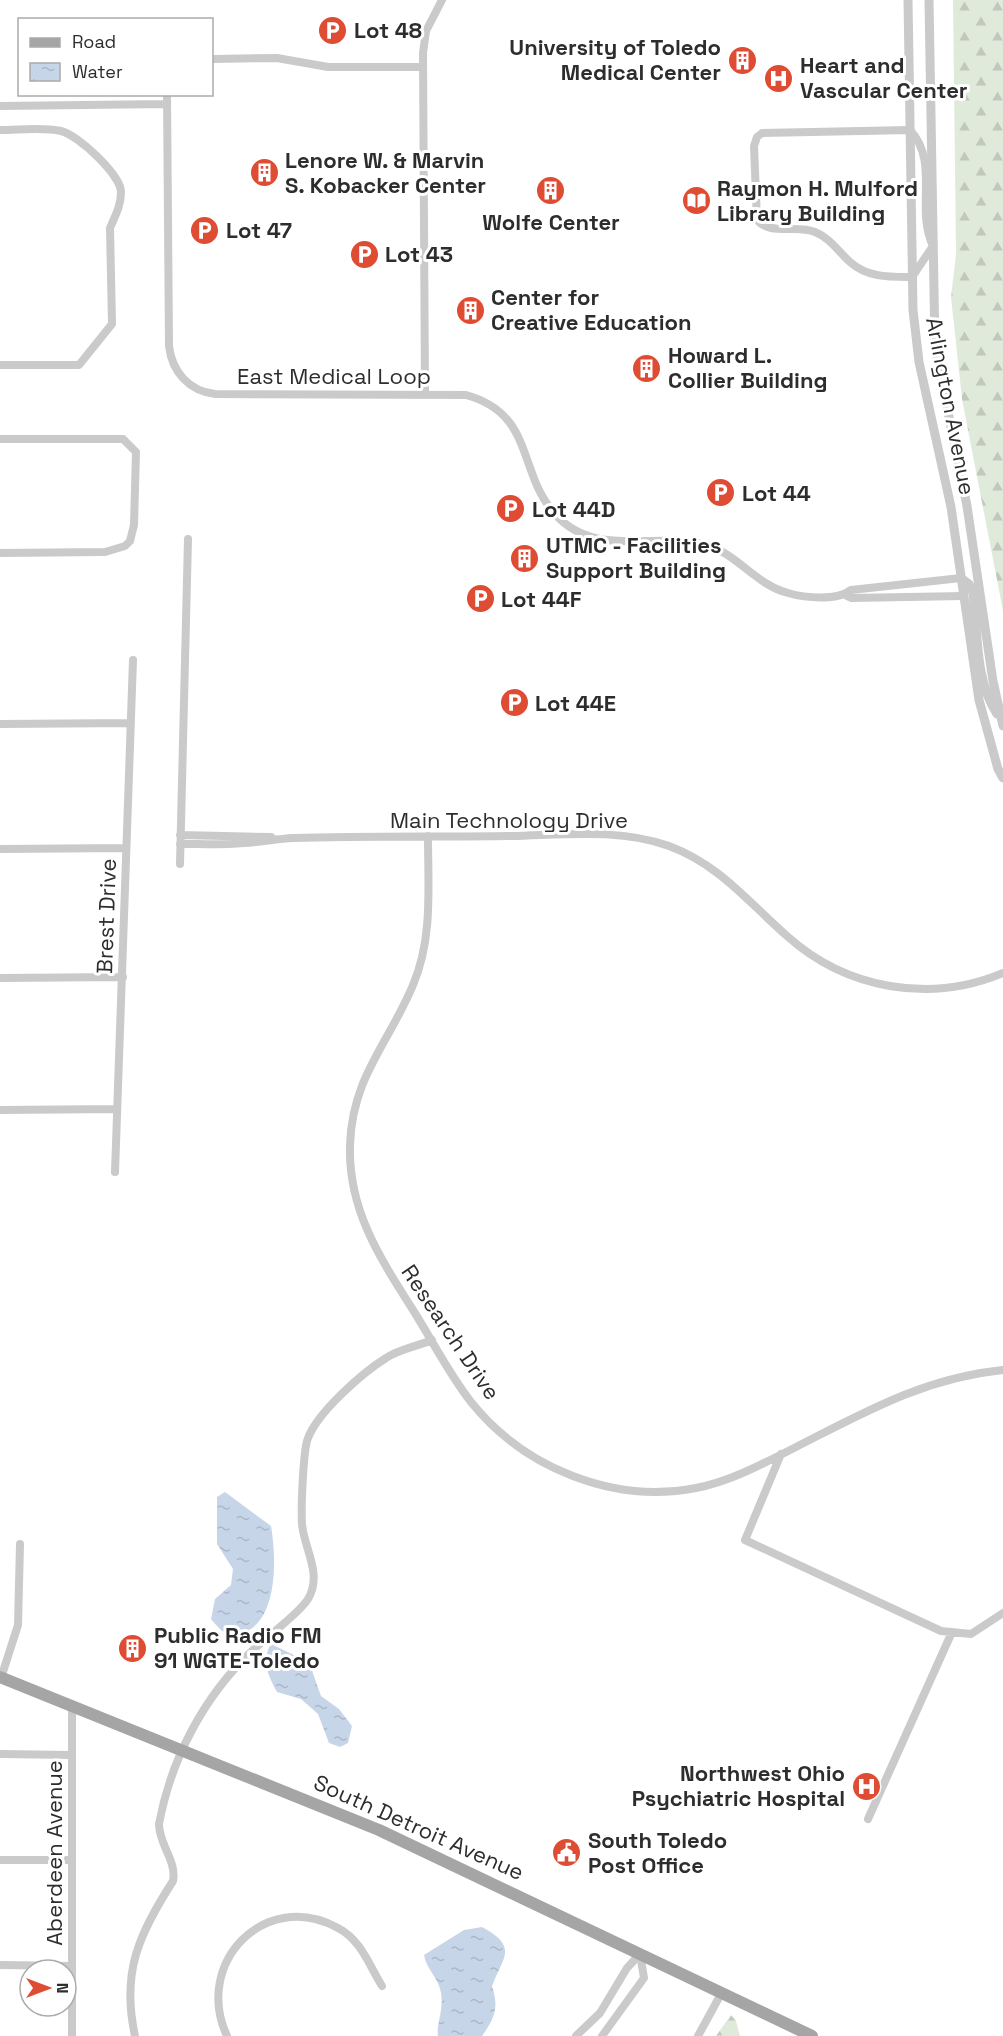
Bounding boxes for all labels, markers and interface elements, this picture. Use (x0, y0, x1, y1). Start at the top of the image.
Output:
parking icon: Lot 48 (317, 14, 349, 46)
place label: Lot 48 (354, 16, 422, 44)
legend (18, 18, 213, 96)
text: Road (72, 30, 116, 53)
place label: University of Toledo Medical Center (509, 33, 721, 86)
building icon: University of Toledo Medical Center (726, 44, 758, 76)
place label: Heart and Vascular Center (800, 51, 968, 104)
text: Water (72, 60, 123, 83)
hospital icon: Heart and Vascular Center (763, 62, 795, 94)
place label: Lenore W. & Marvin S. Kobacker Center (285, 146, 486, 199)
building icon: Lenore W. & Marvin S. Kobacker Center (248, 157, 280, 189)
building icon: Wolfe Center (535, 174, 567, 206)
place label: Raymon H. Mulford Library Building (717, 174, 918, 227)
library icon: Raymon H. Mulford Library Building (680, 185, 712, 217)
place label: Wolfe Center (482, 208, 620, 236)
parking icon: Lot 47 (189, 214, 221, 246)
place label: Lot 47 (226, 216, 292, 244)
parking icon: Lot 43 (348, 238, 380, 270)
place label: Lot 43 (385, 240, 453, 268)
place label: Center for Creative Education (491, 283, 692, 336)
building icon: Center for Creative Education (454, 294, 486, 326)
street label: Arlington Avenue (920, 315, 982, 497)
place label: Howard L. Collier Building (668, 341, 828, 394)
building icon: Howard L. Collier Building (631, 352, 663, 384)
street label: East Medical Loop (237, 362, 431, 390)
parking icon: Lot 44 (705, 477, 737, 509)
place label: Lot 44 (742, 479, 811, 507)
parking icon: Lot 44D (495, 493, 527, 525)
place label: Lot 44D (532, 495, 615, 523)
place label: UTMC - Facilities Support Building (546, 531, 726, 584)
building icon: UTMC - Facilities Support Building (509, 542, 541, 574)
parking icon: Lot 44F (464, 583, 496, 615)
place label: Lot 44F (501, 585, 582, 613)
parking icon: Lot 44E (498, 687, 530, 719)
place label: Lot 44E (535, 689, 616, 717)
street label: Main Technology Drive (390, 806, 628, 834)
street label: Brest Drive (90, 858, 122, 974)
street label: Research Drive (395, 1259, 507, 1405)
place label: Public Radio FM 91 WGTE-Toledo (154, 1621, 322, 1674)
building icon: Public Radio FM 91 WGTE-Toledo (117, 1632, 149, 1664)
place label: Northwest Ohio Psychiatric Hospital (632, 1759, 845, 1812)
street label: Aberdeen Avenue (40, 1760, 68, 1946)
street label: South Detroit Avenue (310, 1768, 528, 1886)
hospital icon: Northwest Ohio Psychiatric Hospital (850, 1770, 882, 1802)
place label: South Toledo Post Office (588, 1826, 727, 1879)
public building icon: South Toledo Post Office (551, 1837, 583, 1869)
north arrow (18, 1958, 78, 2018)
text: N (52, 1983, 73, 1993)

